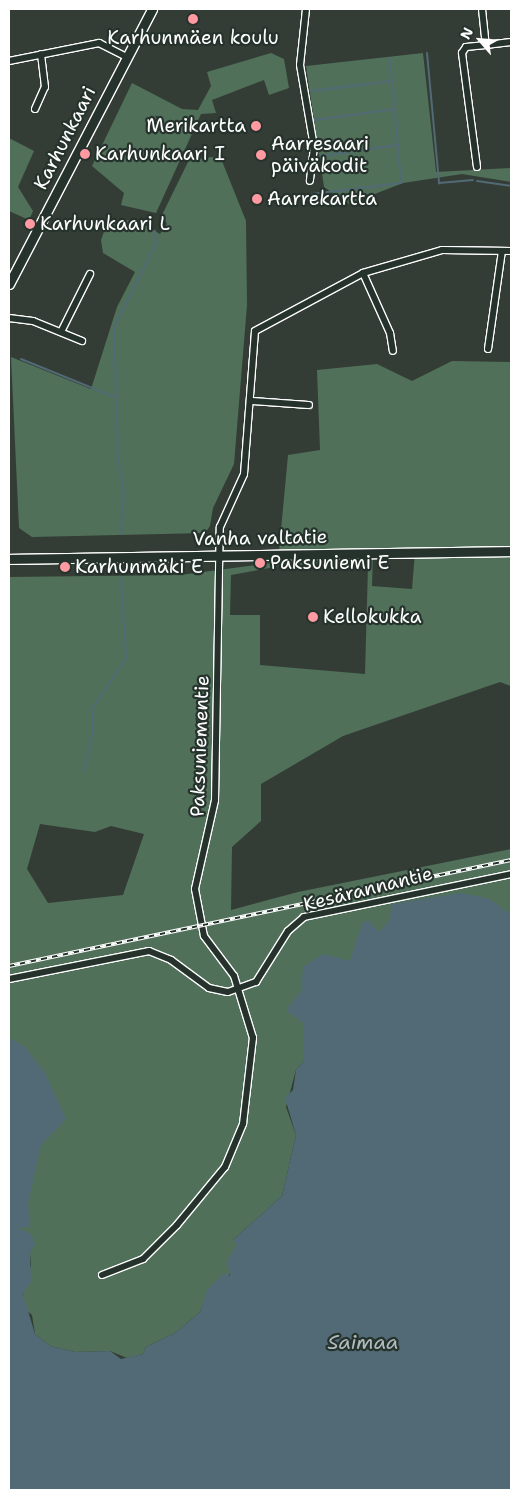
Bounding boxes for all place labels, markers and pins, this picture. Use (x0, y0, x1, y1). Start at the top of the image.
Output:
marker: Karhunmäen koulu (187, 13, 199, 25)
place label: Karhunmäen koulu (107, 27, 279, 49)
place label: Merikartta (146, 115, 246, 137)
marker: Merikartta (250, 120, 262, 132)
place label: Aarresaari päiväkodit (271, 133, 369, 177)
place label: Karhunkaari I (95, 143, 225, 165)
marker: Karhunkaari I (79, 148, 91, 160)
marker: Aarresaari päiväkodit (255, 149, 267, 161)
place label: Aarrekartta (267, 188, 377, 210)
marker: Aarrekartta (251, 193, 263, 205)
place label: Karhunkaari L (40, 213, 170, 235)
marker: Karhunkaari L (24, 218, 36, 230)
place label: Paksuniemi E (270, 552, 389, 574)
place label: Karhunmäki E (75, 556, 203, 578)
marker: Paksuniemi E (254, 557, 266, 569)
marker: Karhunmäki E (59, 561, 71, 573)
place label: Kellokukka (323, 606, 421, 628)
marker: Kellokukka (307, 611, 319, 623)

